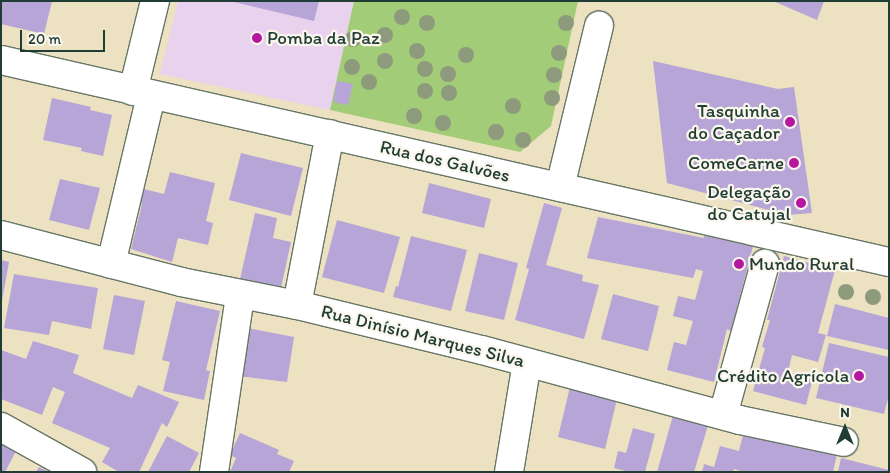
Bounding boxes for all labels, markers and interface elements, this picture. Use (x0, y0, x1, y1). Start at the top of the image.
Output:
scale bar (22, 20, 108, 52)
place label: Pomba da Paz (267, 27, 380, 49)
text: 20 m (28, 30, 61, 48)
marker: Pomba da Paz (251, 32, 263, 44)
place label: Tasquinha do Caçador (688, 100, 780, 144)
marker: Tasquinha do Caçador (784, 116, 796, 128)
street label: Rua dos Galvões (378, 135, 512, 187)
place label: ComeCarne (688, 152, 784, 174)
marker: ComeCarne (788, 157, 800, 169)
place label: Delegação do Catujal (707, 181, 791, 225)
marker: Delegação do Catujal (795, 197, 807, 209)
place label: Mundo Rural (749, 253, 854, 275)
marker: Mundo Rural (733, 258, 745, 270)
street label: Rua Dinísio Marques Silva (319, 300, 527, 372)
place label: Crédito Agrícola (717, 365, 849, 387)
marker: Crédito Agrícola (853, 370, 865, 382)
north arrow (820, 403, 870, 453)
text: N (840, 404, 850, 421)

